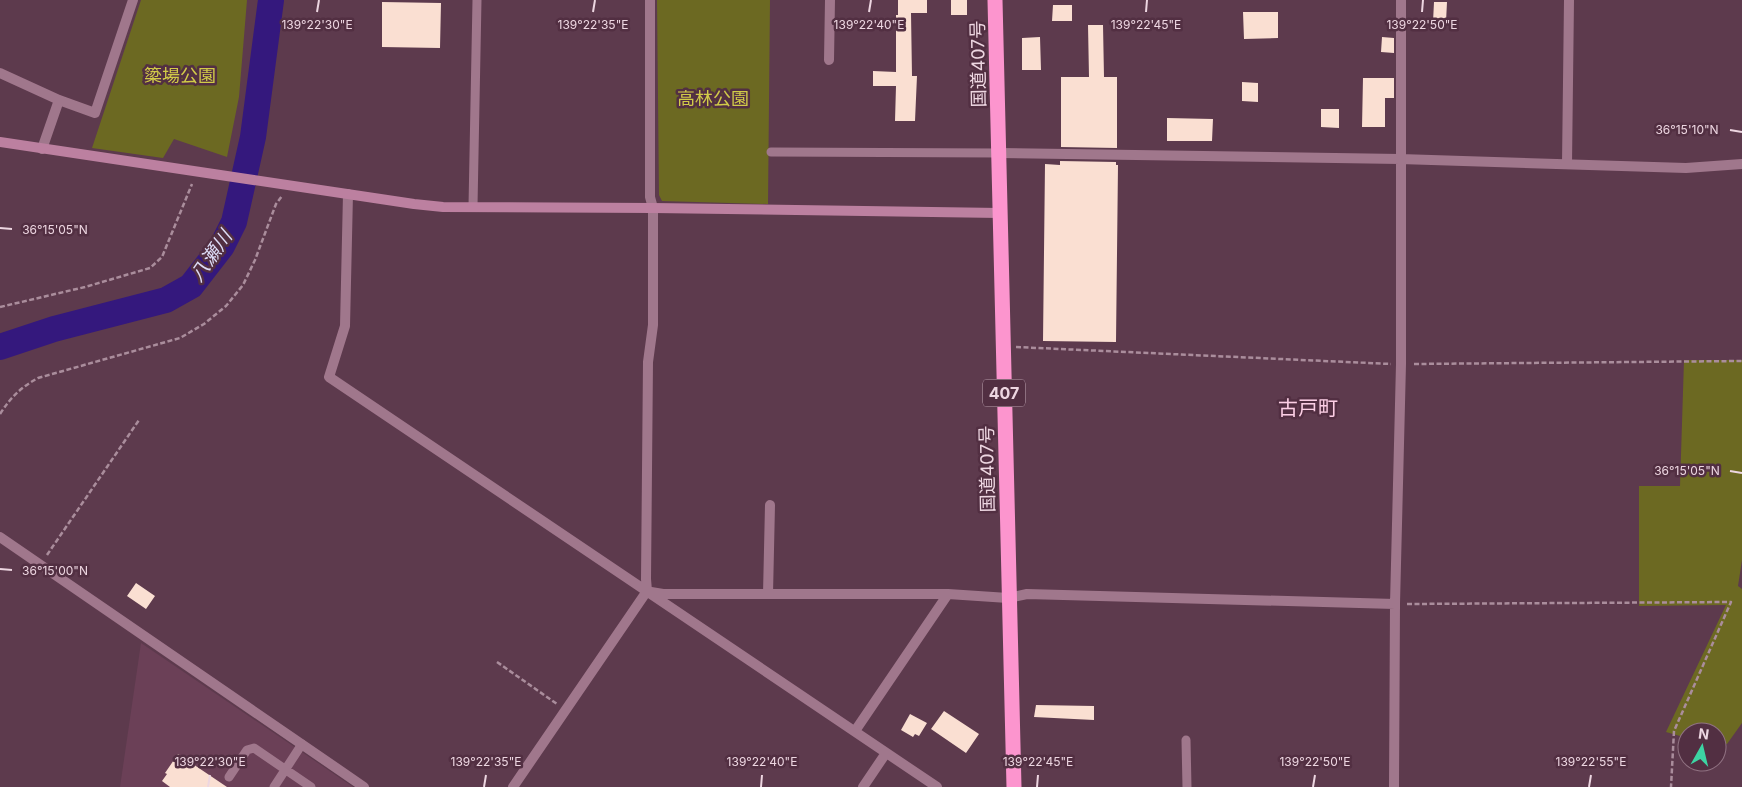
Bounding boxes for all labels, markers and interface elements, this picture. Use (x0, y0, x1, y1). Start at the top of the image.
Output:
text: 139°22'30"E (281, 17, 353, 32)
text: 139°22'35"E (558, 17, 628, 32)
text: 139°22'40"E (834, 17, 904, 32)
text: 139°22'45"E (1111, 17, 1181, 32)
text: 139°22'50"E (1386, 17, 1458, 32)
street label: 国道407号 (967, 20, 989, 108)
park label: 簗場公園 (144, 65, 216, 86)
park label: 高林公園 (677, 88, 749, 109)
text: 36°15'10"N (1655, 122, 1719, 137)
text: 36°15'05"N (22, 222, 88, 237)
water label: 八瀬川 (185, 224, 238, 286)
road number: 407 (983, 379, 1025, 406)
district label: 古戸町 (1278, 396, 1338, 420)
street label: 国道407号 (976, 425, 998, 513)
text: 36°15'05"N (1654, 463, 1720, 478)
text: 36°15'00"N (22, 563, 88, 578)
north arrow (1677, 722, 1727, 772)
text: N (1697, 724, 1710, 743)
text: 139°22'30"E (174, 754, 246, 769)
text: 139°22'35"E (451, 754, 521, 769)
text: 139°22'40"E (727, 754, 797, 769)
text: 139°22'45"E (1003, 754, 1073, 769)
text: 139°22'50"E (1279, 754, 1351, 769)
text: 139°22'55"E (1556, 754, 1626, 769)

